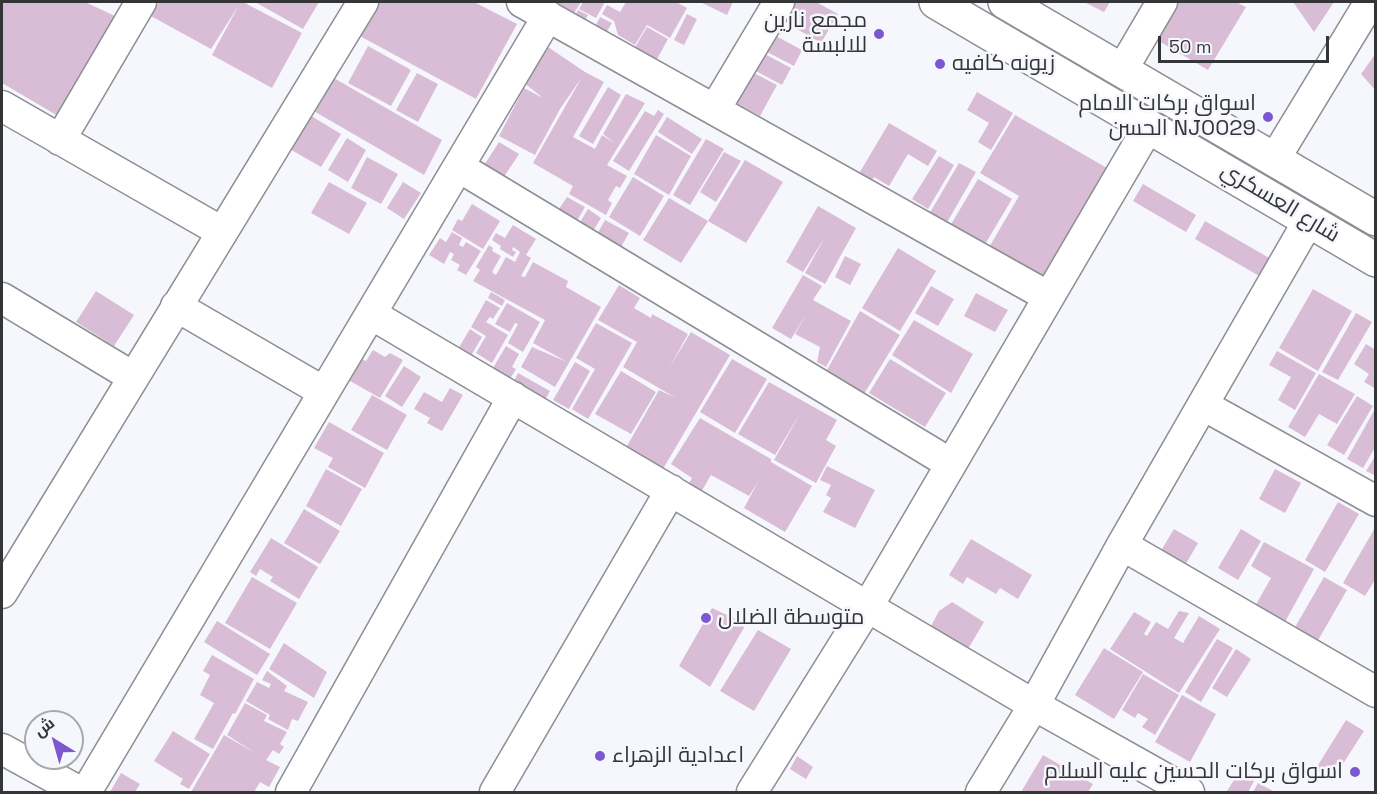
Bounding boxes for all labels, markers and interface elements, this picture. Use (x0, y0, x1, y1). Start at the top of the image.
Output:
place label: مجمع نارين للالبسة (764, 8, 867, 60)
scale bar (1161, 24, 1332, 62)
marker: مجمع نارين للالبسة (872, 27, 886, 41)
text: 50 m (1169, 35, 1211, 58)
place label: زيونه كافيه (952, 51, 1055, 77)
marker: زيونه كافيه (933, 57, 947, 71)
place label: اسواق بركات الامام الحسن NJ0029 (1078, 91, 1256, 142)
marker: اسواق بركات الامام الحسن NJ0029 (1261, 110, 1275, 124)
street label: شارع العسكري (1216, 157, 1344, 249)
place label: متوسطة الضلال (718, 605, 864, 631)
marker: متوسطة الضلال (699, 611, 713, 625)
north arrow (24, 710, 84, 770)
text: ش (30, 712, 59, 741)
place label: اعدادية الزهراء (612, 743, 744, 769)
marker: اعدادية الزهراء (593, 749, 607, 763)
place label: اسواق بركات الحسين عليه السلام (1044, 759, 1343, 785)
marker: اسواق بركات الحسين عليه السلام (1348, 765, 1362, 779)

